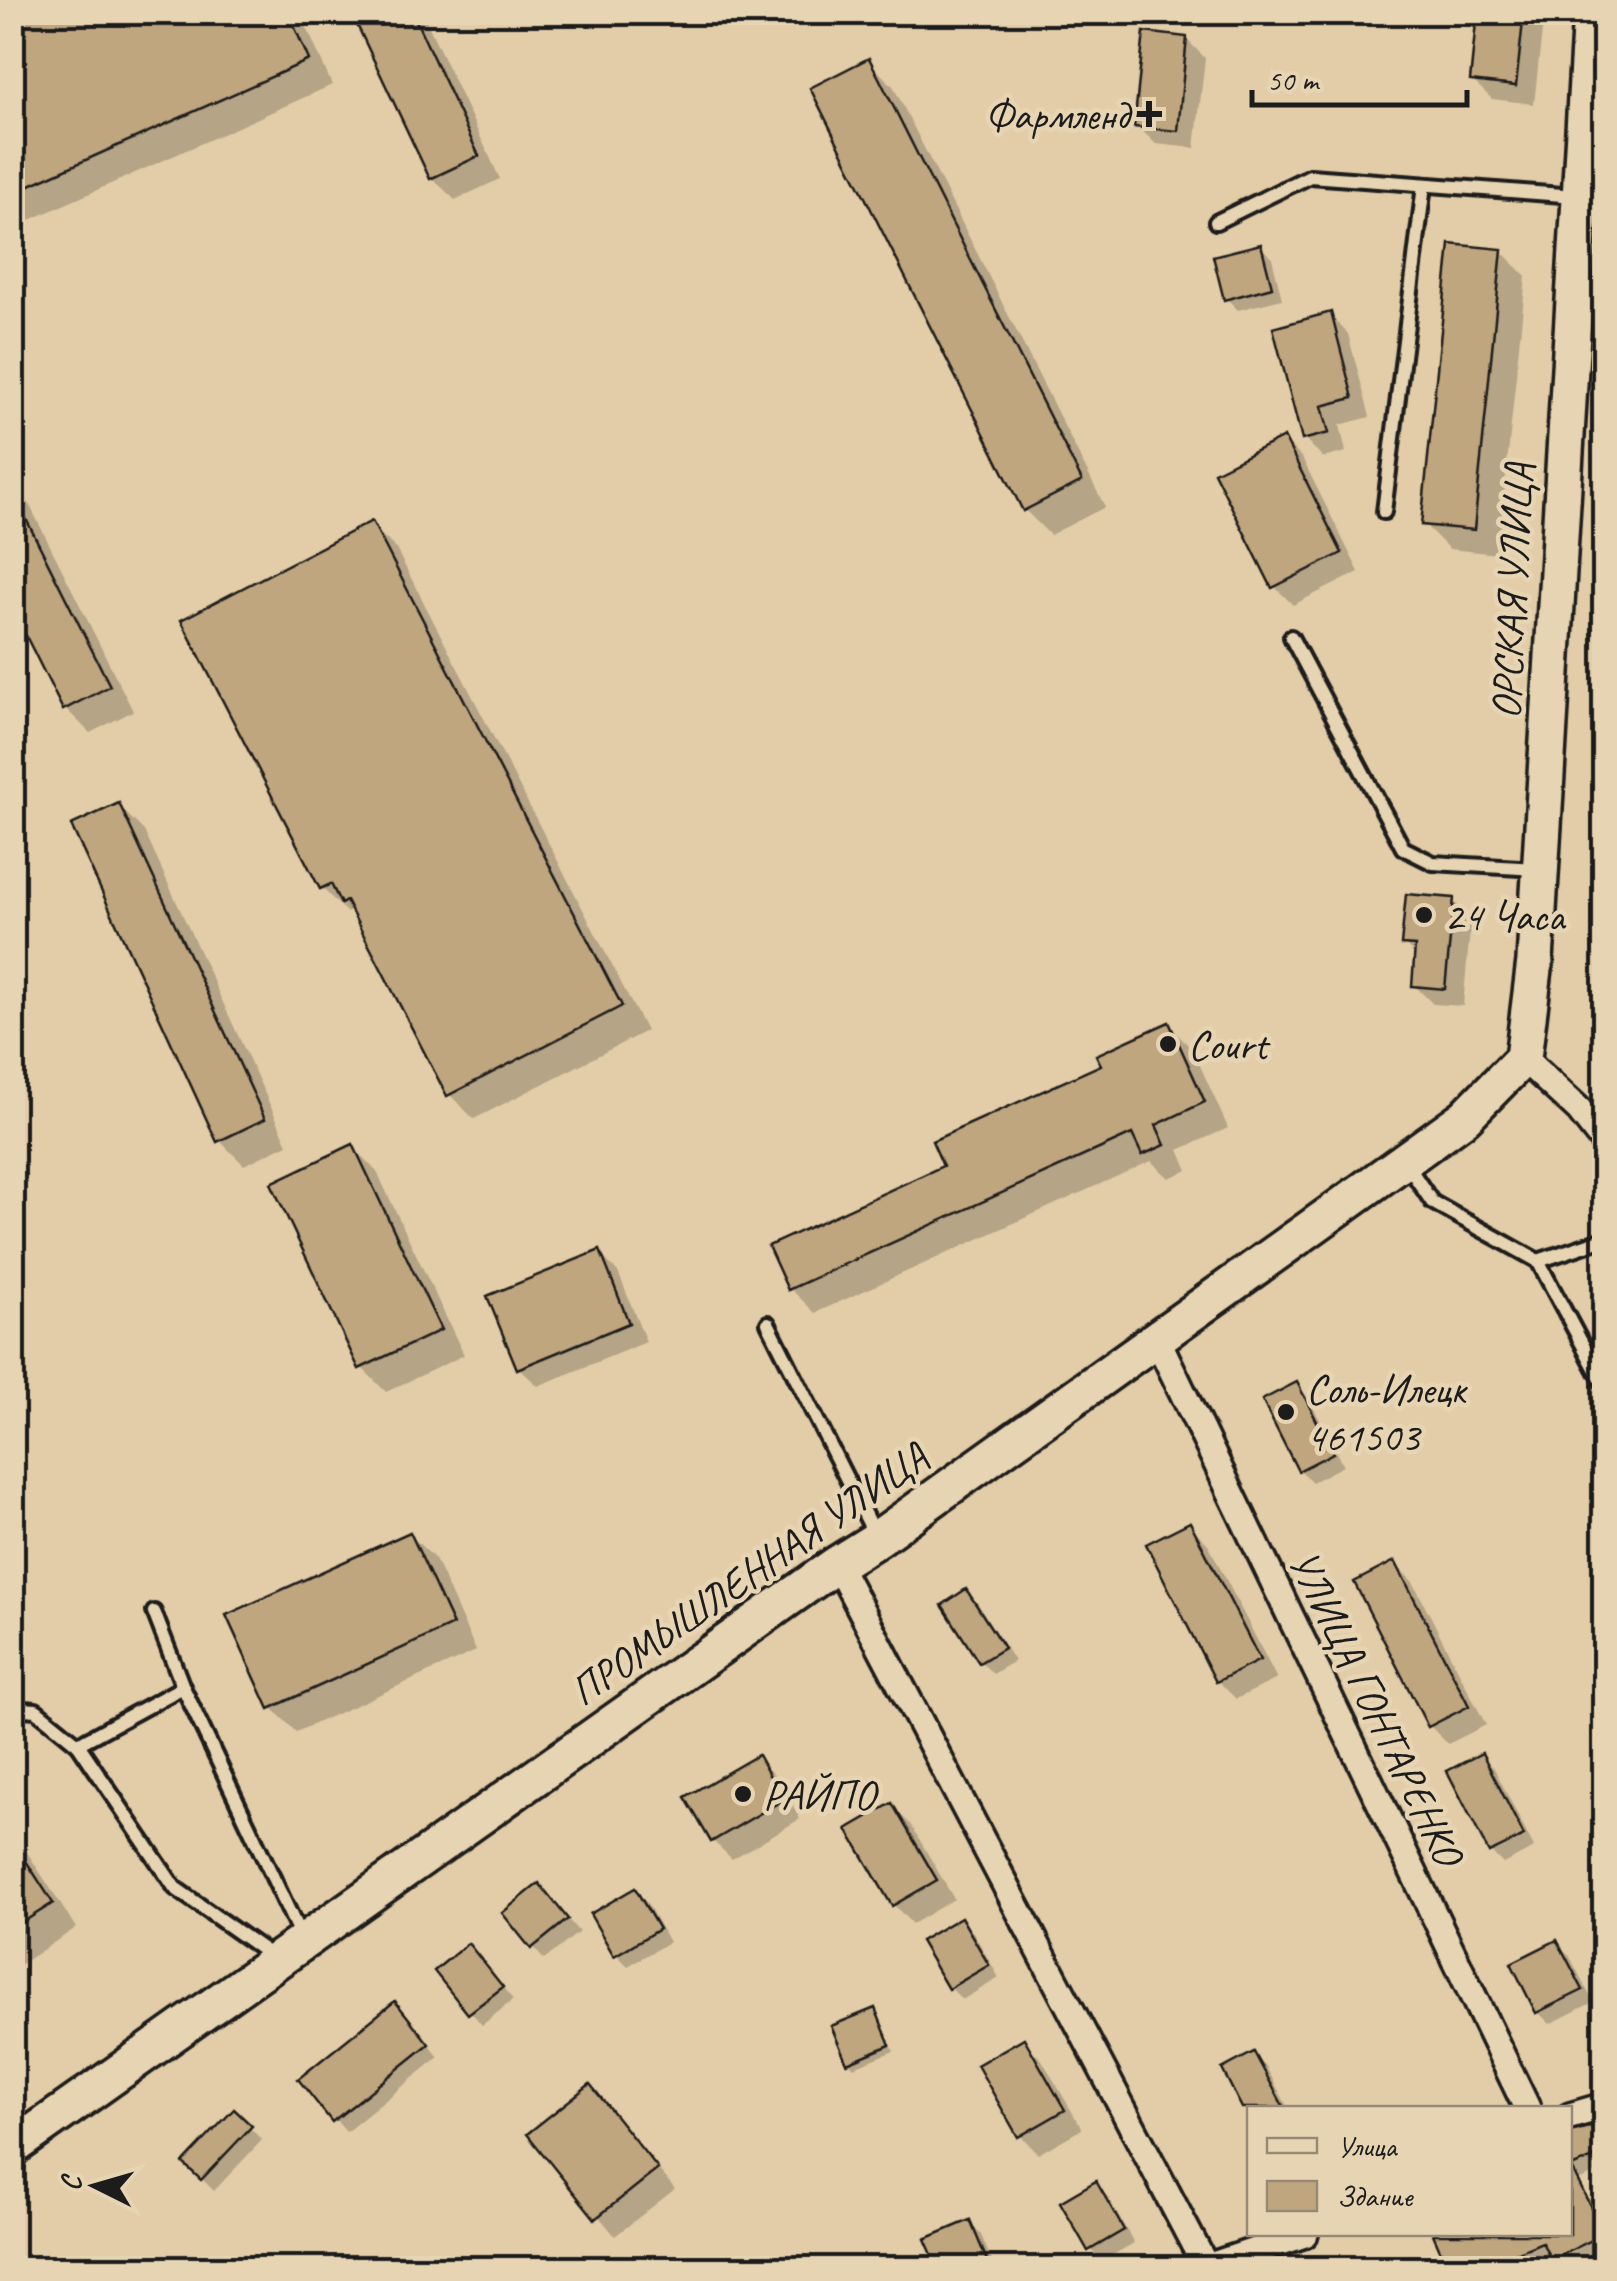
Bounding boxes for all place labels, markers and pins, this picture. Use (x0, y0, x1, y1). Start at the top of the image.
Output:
place label: Фармленд (985, 89, 1133, 142)
marker: Фармленд (1138, 103, 1160, 125)
place label: 24 Часа (1444, 890, 1567, 943)
marker: 24 Часа (1413, 904, 1435, 926)
place label: Court (1188, 1019, 1271, 1072)
marker: Court (1157, 1033, 1179, 1055)
place label: Соль-Илецк 461503 (1306, 1363, 1468, 1464)
marker: Соль-Илецк 461503 (1275, 1401, 1297, 1423)
place label: РАЙПО (763, 1769, 879, 1822)
marker: РАЙПО (732, 1783, 754, 1805)

